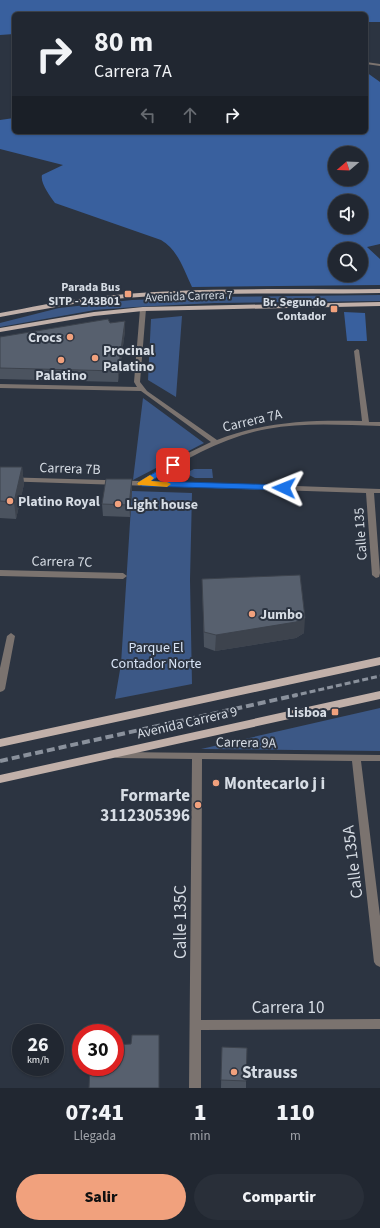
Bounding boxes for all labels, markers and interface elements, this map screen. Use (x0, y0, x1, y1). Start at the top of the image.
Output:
text: 80 m (94, 22, 153, 62)
icon: right (28, 28, 80, 80)
text: Carrera 7A (94, 59, 172, 84)
icon: left (137, 104, 159, 126)
icon: ahead (179, 104, 201, 126)
icon: right (221, 104, 243, 126)
north arrow (328, 146, 368, 186)
map controls (328, 146, 368, 282)
button: sound (328, 194, 368, 234)
button: search (328, 242, 368, 282)
place label: Parada Bus SITP - 243B01 (48, 279, 120, 310)
street label: Avenida Carrera 7 (145, 286, 233, 307)
marker: Parada Bus SITP - 243B01 (123, 289, 133, 299)
place label: Br. Segundo Contador (263, 294, 326, 325)
marker: Br. Segundo Contador (329, 304, 339, 314)
place label: Crocs (28, 328, 62, 348)
marker: Crocs (65, 332, 75, 342)
place label: Procinal Palatino (103, 341, 155, 377)
marker: Procinal Palatino (90, 353, 100, 363)
marker: Palatino (56, 355, 66, 365)
place label: Palatino (35, 366, 87, 386)
street label: Carrera 7A (220, 404, 284, 438)
pin (156, 448, 190, 482)
icon: arrive (162, 454, 184, 476)
street label: Carrera 7B (39, 458, 101, 480)
position arrow (263, 467, 305, 509)
place label: Platino Royal (18, 492, 100, 512)
place label: Light house (126, 495, 198, 515)
marker: Platino Royal (5, 496, 15, 506)
marker: Light house (113, 499, 123, 509)
street label: Calle 135 (349, 507, 373, 561)
street label: Carrera 7C (31, 551, 93, 573)
place label: Jumbo (260, 605, 303, 625)
marker: Jumbo (247, 609, 257, 619)
park label: Parque El Contador Norte (111, 638, 201, 674)
street label: Avenida Carrera 9 (135, 702, 239, 744)
place label: Lisboa (287, 703, 327, 723)
marker: Lisboa (330, 707, 340, 717)
street label: Carrera 9A (216, 732, 277, 754)
place label: Montecarlo j i (224, 772, 325, 796)
marker: Montecarlo j i (211, 778, 221, 788)
place label: Formarte 3112305396 (100, 784, 190, 828)
marker: Formarte 3112305396 (193, 800, 203, 810)
street label: Calle 135A (337, 823, 369, 900)
street label: Calle 135C (169, 885, 193, 959)
street label: Carrera 10 (252, 996, 324, 1020)
speed limit sign: 30 (72, 1024, 124, 1076)
text: 26 (27, 1031, 49, 1059)
text: km/h (27, 1053, 49, 1067)
place label: Strauss (242, 1061, 298, 1085)
marker: Strauss (229, 1067, 239, 1077)
text: 07:41 (65, 1095, 124, 1130)
text: 1 (194, 1095, 207, 1130)
text: 110 (276, 1095, 315, 1130)
text: Llegada (73, 1127, 116, 1145)
text: min (190, 1127, 211, 1145)
text: m (290, 1127, 301, 1145)
button: Salir (16, 1174, 186, 1220)
button: Compartir (194, 1174, 364, 1220)

